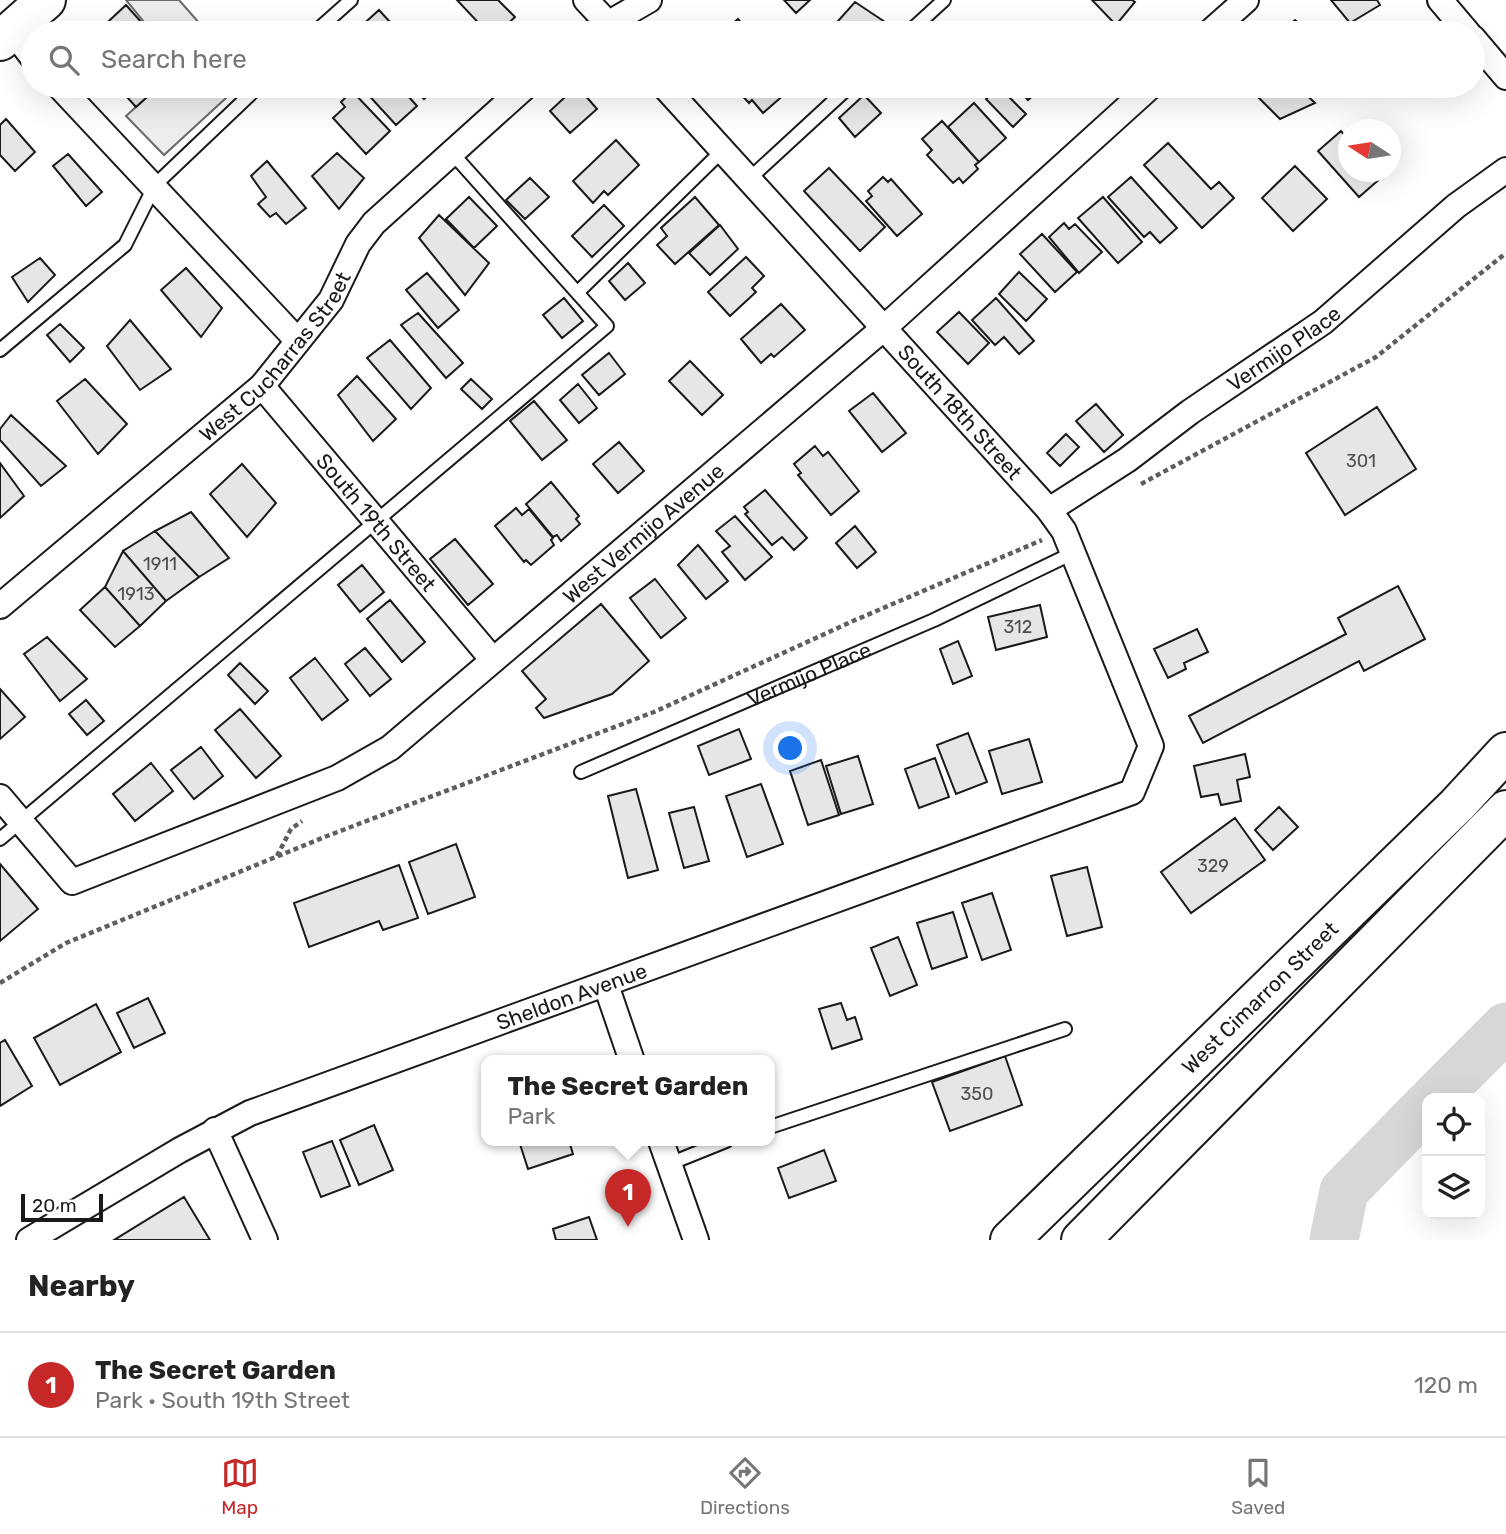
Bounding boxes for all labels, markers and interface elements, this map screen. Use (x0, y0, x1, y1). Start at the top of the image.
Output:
search box (21, 21, 1485, 98)
icon: search (45, 41, 83, 79)
text: Search here (101, 44, 247, 75)
north arrow (1338, 119, 1401, 182)
street label: West Cucharras Street (194, 267, 355, 446)
street label: Vermijo Place (1222, 300, 1345, 396)
street label: South 18th Street (893, 339, 1027, 485)
street label: South 19th Street (312, 448, 442, 596)
house number: 301 (1346, 450, 1376, 472)
street label: West Vermijo Avenue (557, 458, 729, 608)
house number: 1911 (143, 553, 177, 575)
house number: 1913 (118, 583, 154, 605)
house number: 312 (1004, 616, 1032, 638)
street label: Vermijo Place (743, 636, 874, 712)
your location (773, 731, 807, 765)
house number: 329 (1197, 855, 1229, 877)
street label: West Cimarron Street (1176, 916, 1343, 1079)
street label: Sheldon Avenue (493, 957, 650, 1035)
popup (481, 1055, 775, 1146)
text: The Secret Garden (508, 1071, 748, 1102)
house number: 350 (961, 1083, 993, 1105)
map controls (1422, 1093, 1485, 1219)
button: locate (1422, 1093, 1485, 1156)
text: Park (508, 1102, 555, 1130)
button: layers (1422, 1156, 1485, 1219)
pin: 1 (605, 1169, 651, 1227)
scale bar (21, 1191, 103, 1223)
text: 20 m (32, 1194, 77, 1217)
text: Nearby (28, 1268, 135, 1304)
text: The Secret Garden (95, 1355, 336, 1386)
text: 1 (45, 1371, 57, 1399)
text: 120 m (1414, 1371, 1478, 1399)
text: Park · South 19th Street (95, 1386, 350, 1414)
tab: Map (221, 1454, 259, 1519)
tab: Directions (700, 1454, 790, 1519)
tab: Saved (1231, 1454, 1285, 1519)

